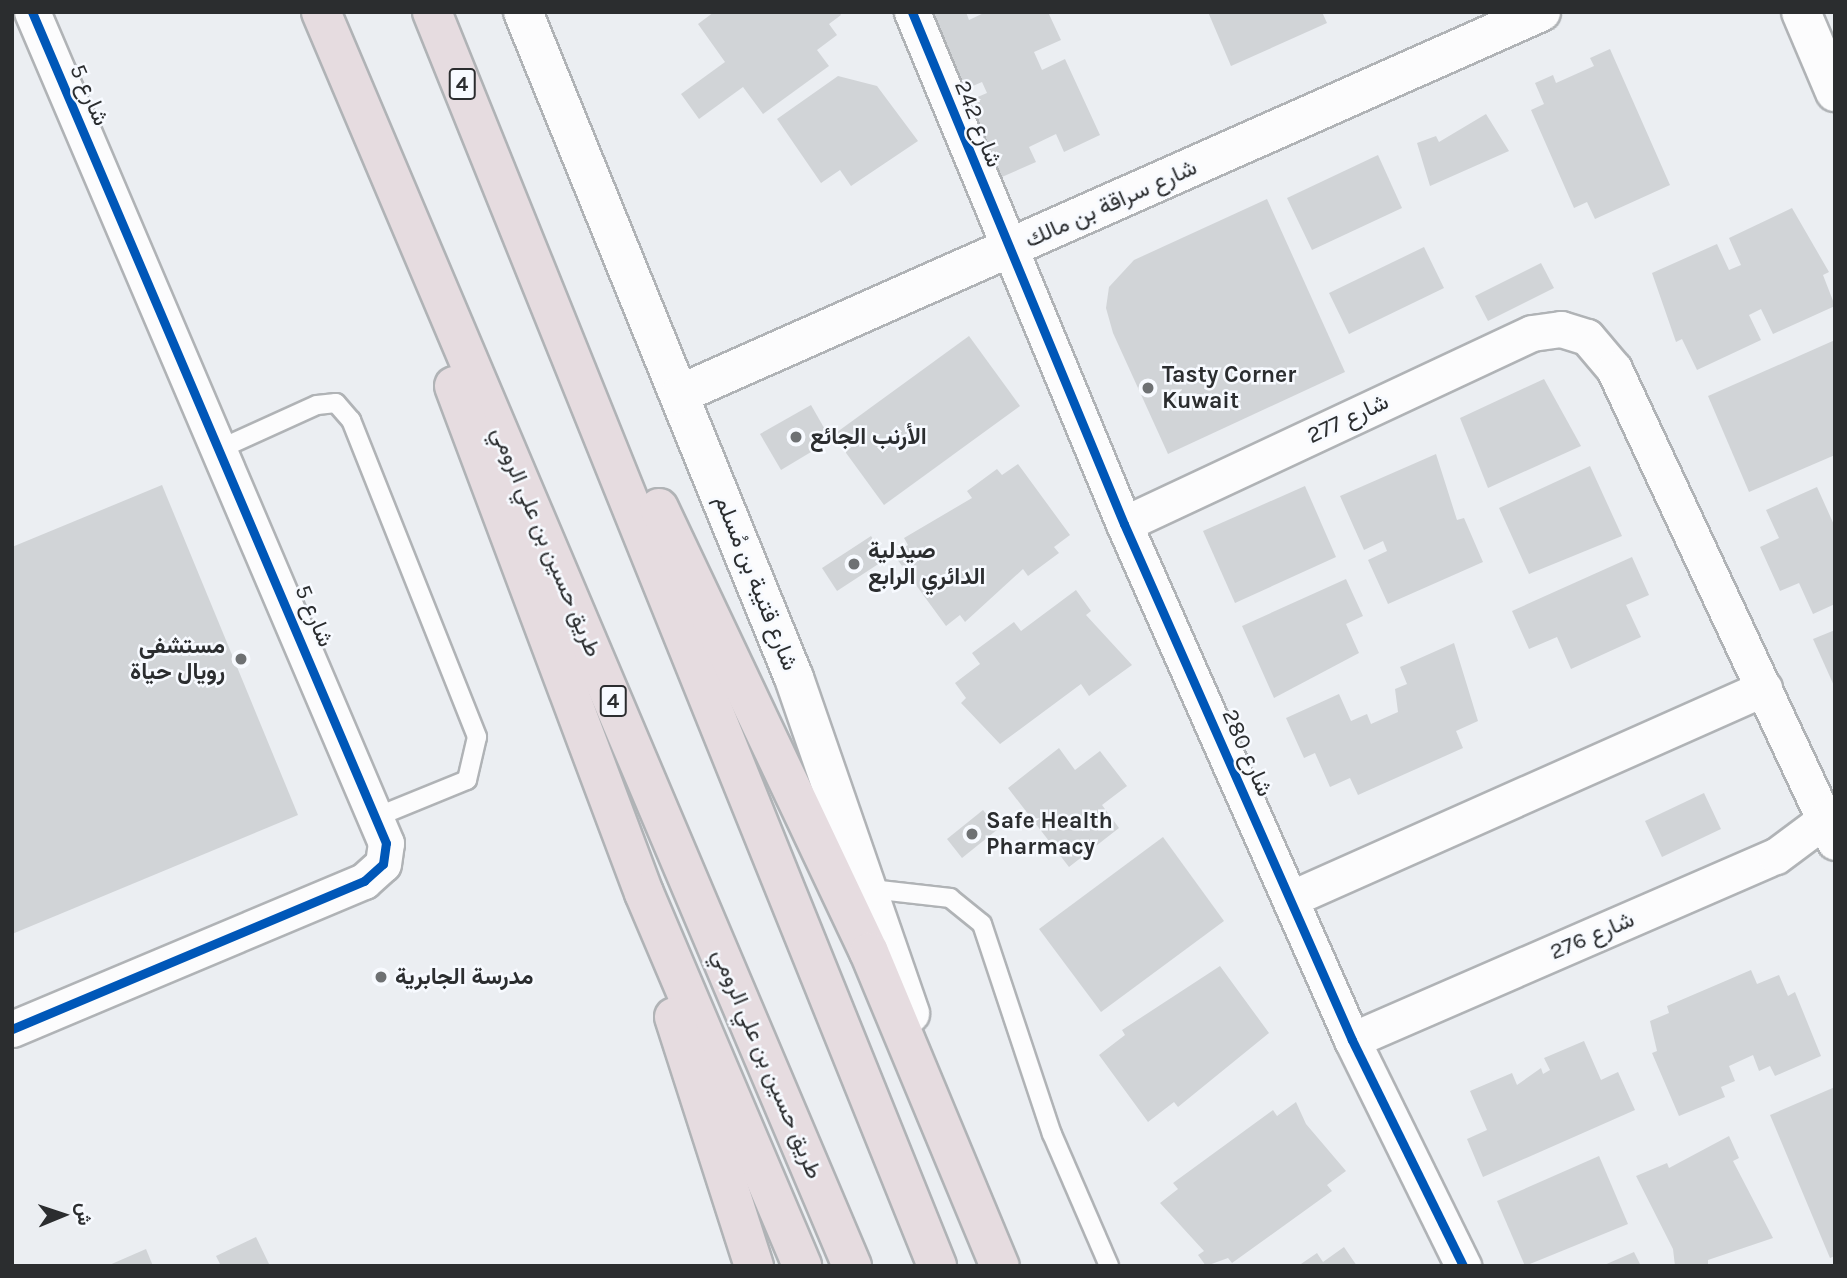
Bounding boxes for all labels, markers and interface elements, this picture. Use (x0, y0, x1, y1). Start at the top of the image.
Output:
street label: شارع 5 (63, 60, 115, 130)
road number: 4 (448, 66, 476, 102)
street label: شارع 242 (948, 77, 1008, 171)
street label: شارع سراقة بن مالك (1021, 154, 1201, 254)
place label: Tasty Corner Kuwait (1162, 361, 1296, 415)
marker: Tasty Corner Kuwait (1140, 380, 1156, 396)
street label: شارع 277 (1303, 388, 1393, 450)
street label: طريق حسين بن علي الرومي (485, 423, 607, 661)
place label: الأرنب الجائع (810, 423, 927, 451)
marker: الأرنب الجائع (788, 429, 804, 445)
street label: شارع قتيبة بن مُسلم (708, 491, 804, 675)
place label: صيدلية الدائري الرابع (868, 537, 986, 591)
marker: صيدلية الدائري الرابع (846, 556, 862, 572)
street label: شارع 5 (289, 581, 339, 651)
place label: مستشفى رويال حياة (130, 632, 225, 686)
marker: مستشفى رويال حياة (231, 649, 251, 669)
road number: 4 (599, 684, 627, 718)
street label: شارع 280 (1216, 705, 1278, 801)
place label: Safe Health Pharmacy (986, 807, 1113, 861)
marker: Safe Health Pharmacy (964, 826, 980, 842)
street label: شارع 276 (1546, 906, 1638, 966)
street label: طريق حسين بن علي الرومي (706, 945, 828, 1183)
place label: مدرسة الجابرية (395, 963, 534, 991)
marker: مدرسة الجابرية (373, 969, 389, 985)
north arrow (28, 1180, 98, 1250)
text: ش (73, 1202, 95, 1226)

